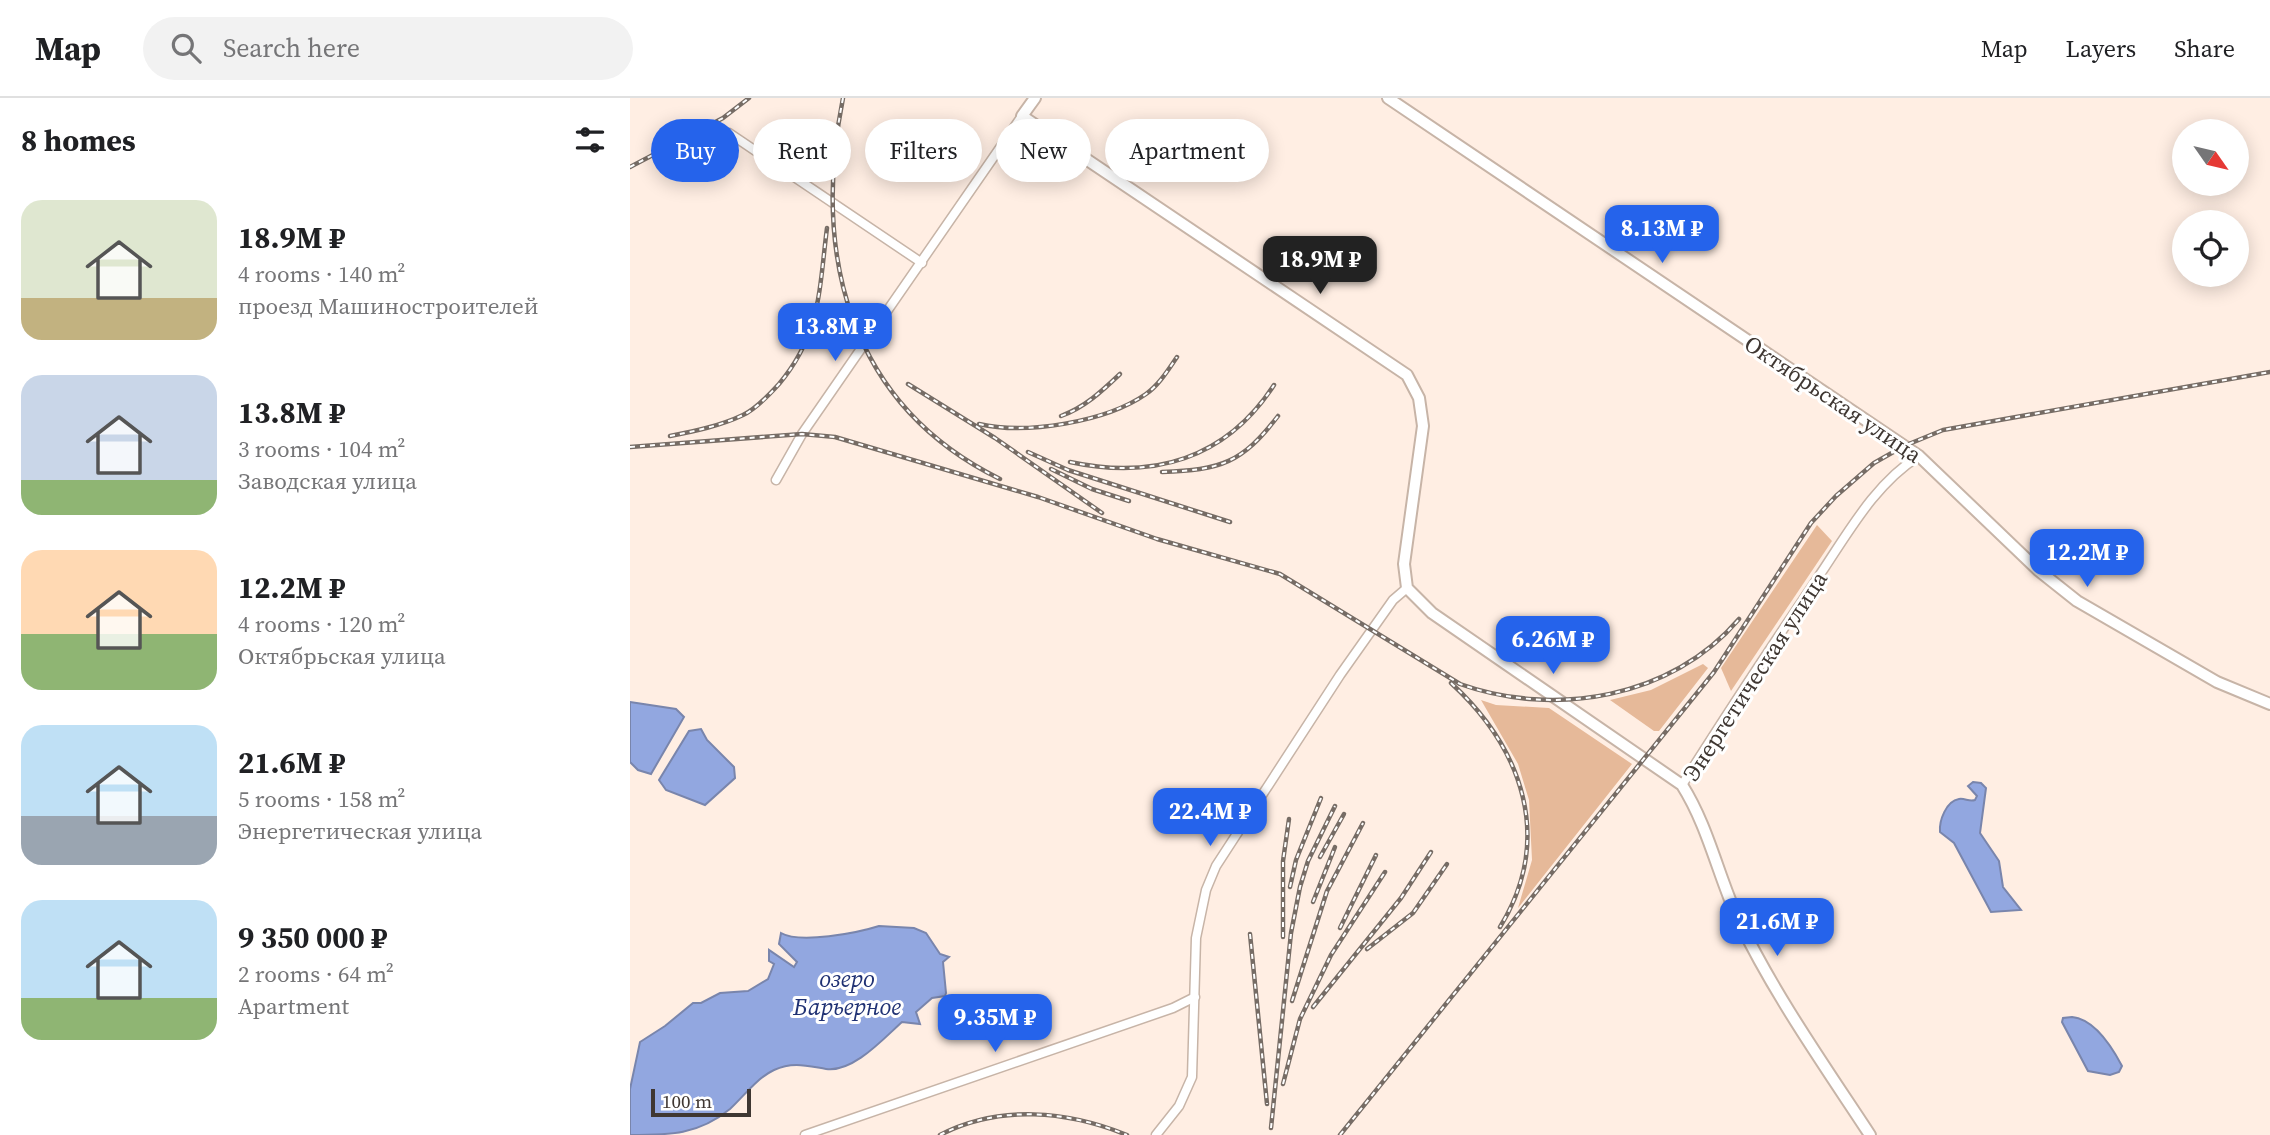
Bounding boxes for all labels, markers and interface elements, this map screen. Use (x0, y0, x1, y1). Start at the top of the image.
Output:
search box (143, 17, 633, 80)
text: Map (35, 26, 101, 71)
icon: search (167, 29, 205, 67)
text: Search here (223, 30, 360, 66)
text: Map (1981, 32, 2028, 65)
text: Layers (2066, 32, 2136, 65)
text: Share (2174, 32, 2235, 65)
chip: Buy (651, 119, 739, 182)
chip: Rent (753, 119, 851, 182)
chip: Filters (865, 119, 982, 182)
chip: New (996, 119, 1091, 182)
chip: Apartment (1105, 119, 1269, 182)
north arrow (2172, 119, 2249, 196)
map controls (2172, 119, 2249, 287)
text: 8 homes (21, 120, 136, 161)
icon: filters (571, 121, 609, 159)
pin: 8.13M ₽ (1597, 206, 1727, 265)
button: locate (2172, 210, 2249, 287)
text: 8.13M ₽ (1621, 212, 1703, 244)
text: 18.9M ₽ (238, 217, 345, 258)
icon: home (77, 228, 161, 312)
pin: 18.9M ₽ (1255, 236, 1385, 296)
text: 18.9M ₽ (1279, 243, 1361, 275)
text: 4 rooms · 140 m² (238, 258, 405, 290)
text: проезд Машиностроителей (238, 290, 539, 322)
pin: 13.8M ₽ (770, 303, 900, 363)
text: 13.8M ₽ (794, 310, 876, 342)
street label: Октябрьская улица (1738, 328, 1928, 471)
text: 13.8M ₽ (238, 392, 345, 433)
icon: home (77, 403, 161, 487)
text: 3 rooms · 104 m² (238, 433, 405, 465)
text: Заводская улица (238, 465, 417, 497)
pin: 12.2M ₽ (2022, 530, 2152, 589)
text: 12.2M ₽ (2046, 536, 2128, 568)
street label: Энергетическая улица (1675, 565, 1835, 787)
text: 12.2M ₽ (238, 567, 345, 608)
icon: home (77, 578, 161, 662)
text: 4 rooms · 120 m² (238, 608, 405, 640)
pin: 6.26M ₽ (1488, 616, 1618, 676)
text: 6.26M ₽ (1512, 623, 1594, 655)
text: Октябрьская улица (238, 640, 446, 672)
text: 21.6M ₽ (238, 742, 345, 783)
icon: home (77, 753, 161, 837)
text: 5 rooms · 158 m² (238, 783, 405, 815)
pin: 22.4M ₽ (1145, 788, 1275, 848)
text: 22.4M ₽ (1169, 795, 1251, 827)
text: Энергетическая улица (238, 815, 482, 847)
pin: 21.6M ₽ (1712, 898, 1842, 958)
text: 21.6M ₽ (1736, 905, 1818, 937)
text: 9 350 000 ₽ (238, 917, 387, 958)
icon: home (77, 928, 161, 1012)
text: 2 rooms · 64 m² (238, 958, 394, 990)
water label: озеро Барьерное (792, 962, 901, 1023)
text: Apartment (238, 990, 349, 1022)
pin: 9.35M ₽ (930, 995, 1060, 1054)
text: 9.35M ₽ (954, 1001, 1036, 1033)
scale bar (651, 1086, 751, 1118)
text: 100 m (662, 1088, 712, 1114)

